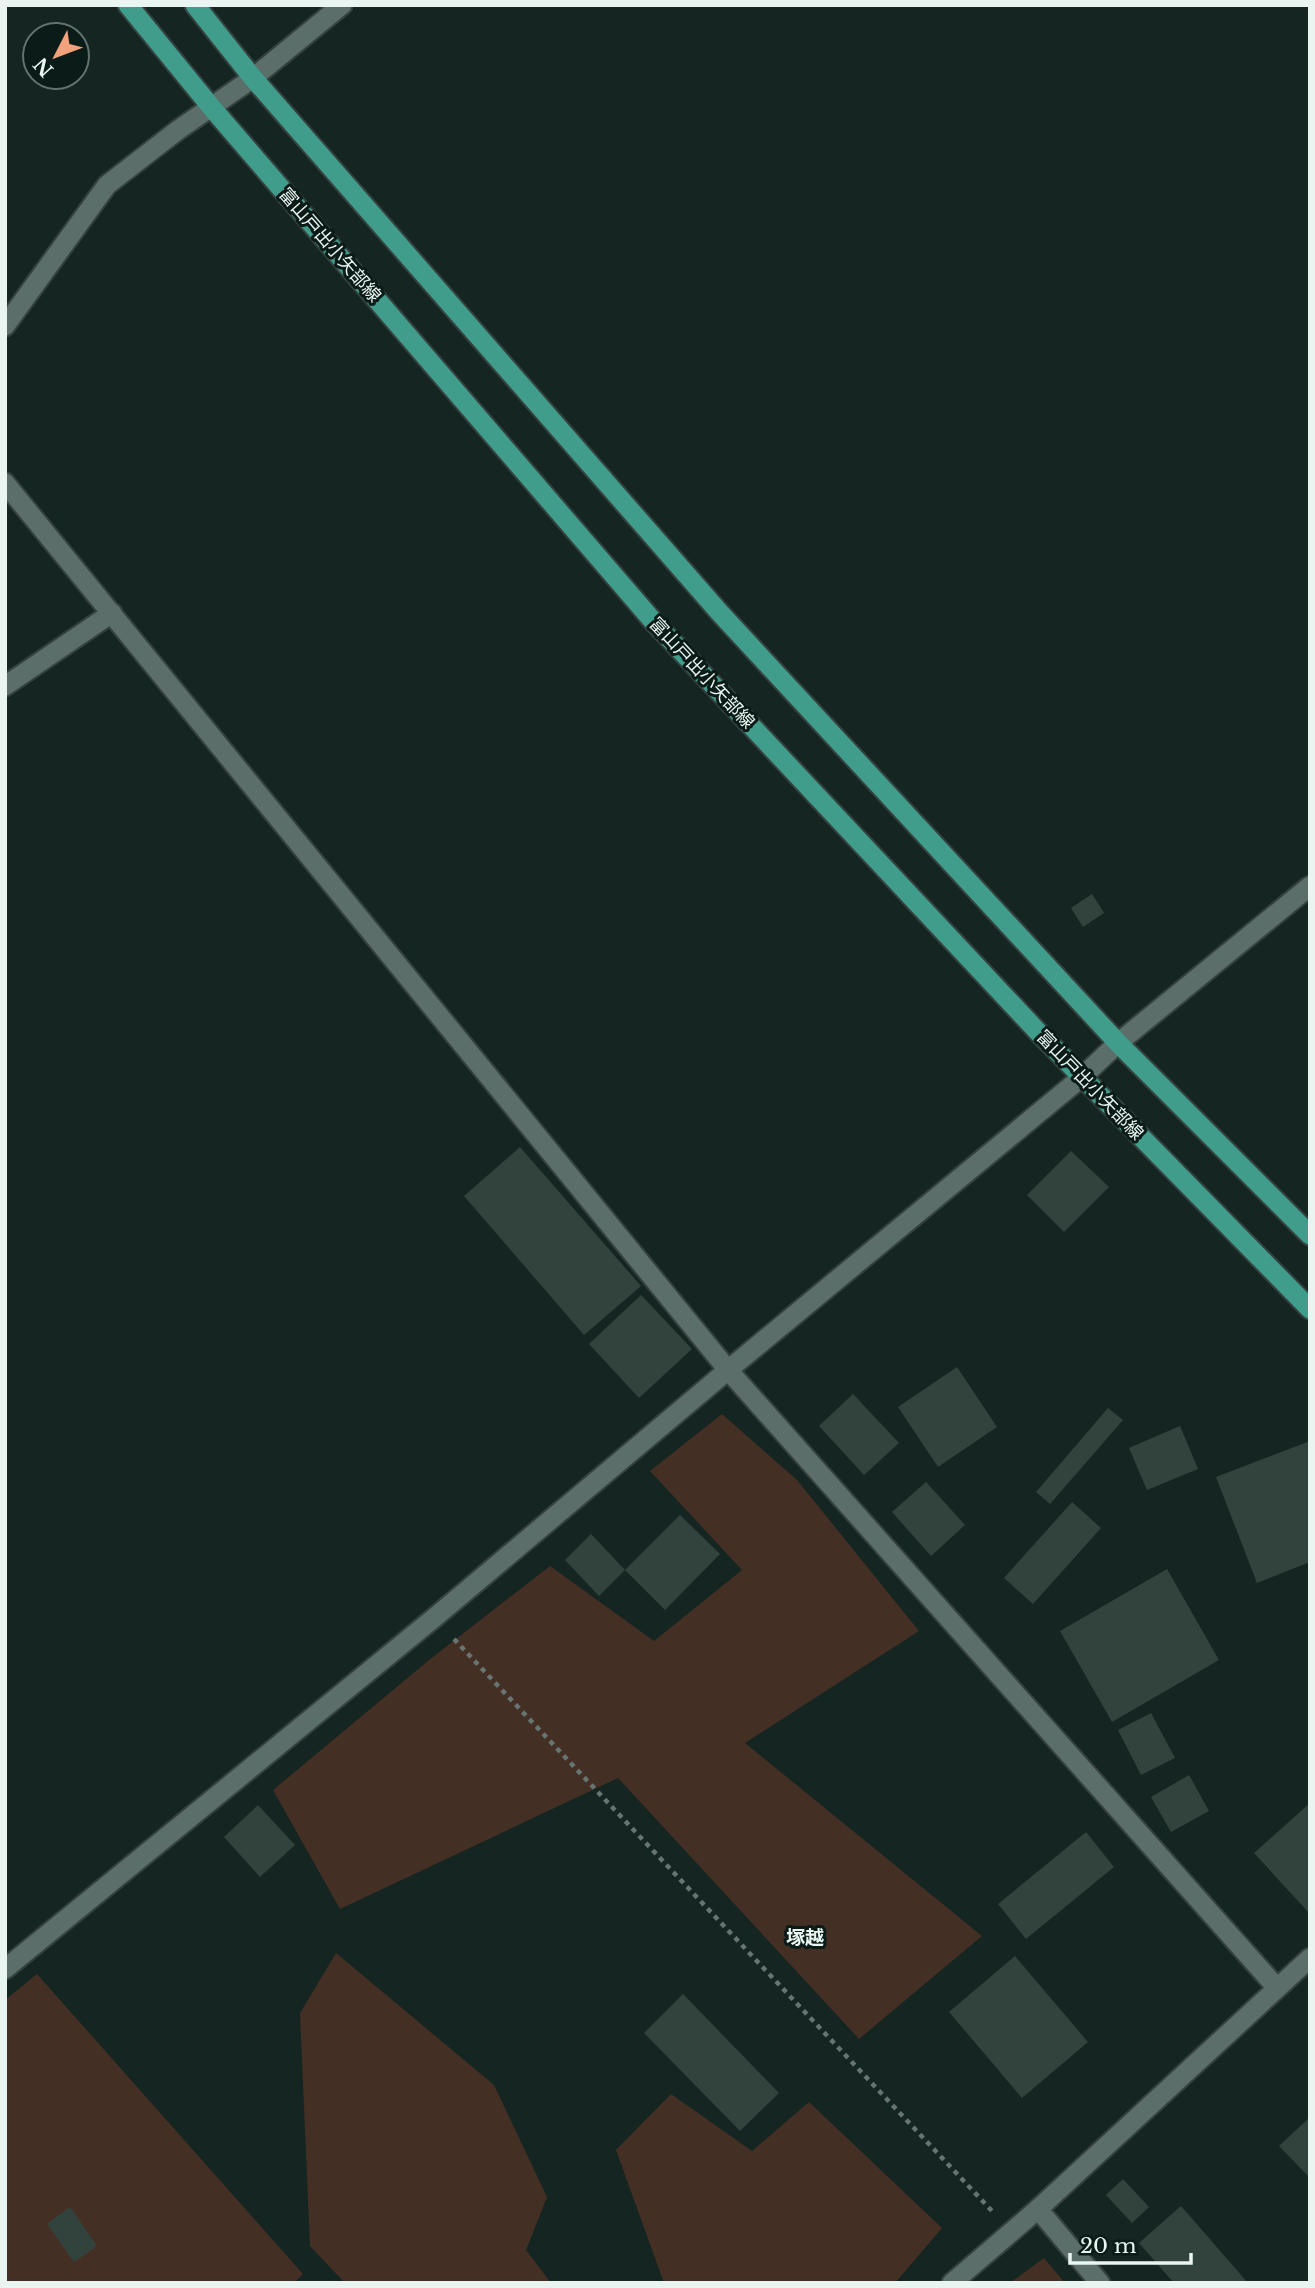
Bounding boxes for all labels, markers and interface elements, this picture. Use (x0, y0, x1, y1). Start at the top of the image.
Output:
north arrow (21, 21, 91, 91)
text: N (29, 53, 58, 81)
street label: 富山戸出小矢部線 (274, 183, 386, 307)
street label: 富山戸出小矢部線 (645, 613, 759, 733)
street label: 富山戸出小矢部線 (1032, 1026, 1148, 1144)
district label: 塚越 (786, 1926, 824, 1949)
scale bar (1070, 2222, 1191, 2266)
text: 20 m (1080, 2233, 1137, 2259)

